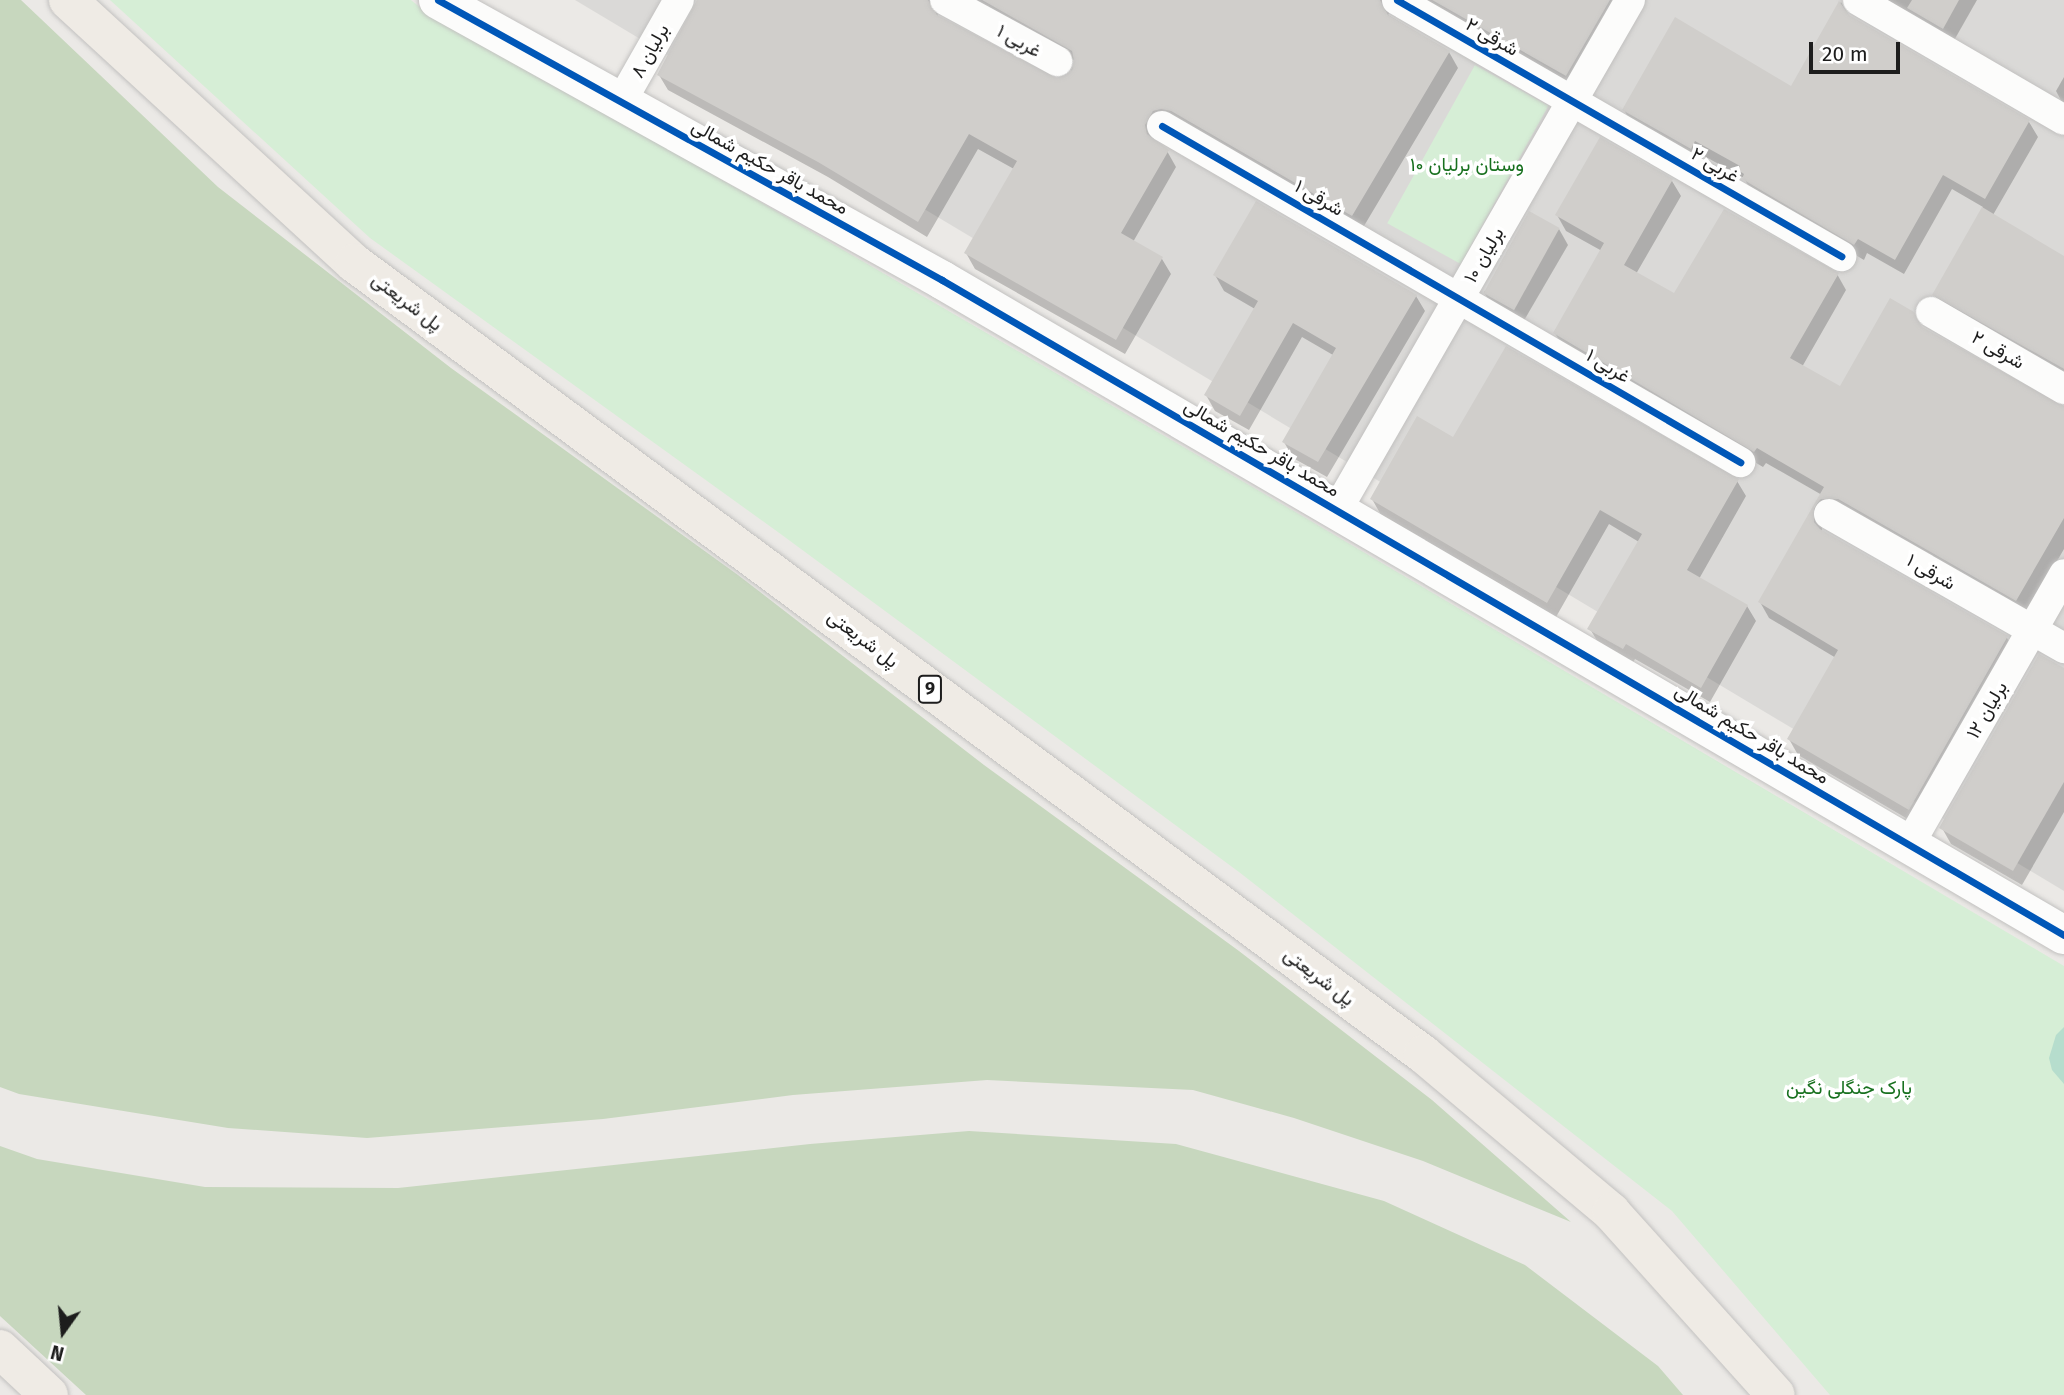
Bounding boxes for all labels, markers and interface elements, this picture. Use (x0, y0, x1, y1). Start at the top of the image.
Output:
street label: ۲ شرقی (1462, 13, 1522, 61)
street label: برلیان ۸ (626, 20, 674, 82)
street label: ۱ غربی (993, 20, 1045, 62)
scale bar (1812, 28, 1903, 72)
text: 20 m (1822, 41, 1868, 67)
street label: محمد باقر حکیم شمالی (688, 114, 852, 220)
street label: ۲ غربی (1687, 142, 1743, 188)
park label: وستان برلیان ۱۰ (1410, 154, 1524, 176)
street label: ۱ شرقی (1291, 175, 1347, 221)
street label: برلیان ۱۰ (1459, 223, 1509, 287)
street label: پل شریعتی (367, 268, 447, 336)
street label: ۲ شرقی (1968, 326, 2028, 374)
street label: ۱ غربی (1582, 344, 1634, 388)
street label: محمد باقر حکیم شمالی (1180, 394, 1344, 502)
street label: ۱ شرقی (1903, 549, 1959, 595)
street label: پل شریعتی (823, 605, 903, 673)
road number: 9 (918, 674, 942, 704)
street label: برلیان ۱۲ (1962, 677, 2012, 743)
street label: محمد باقر حکیم شمالی (1671, 679, 1833, 789)
street label: پل شریعتی (1279, 943, 1359, 1011)
park label: پارک جنگلی نگین (1786, 1077, 1912, 1099)
north arrow (28, 1297, 98, 1367)
text: N (48, 1340, 67, 1366)

